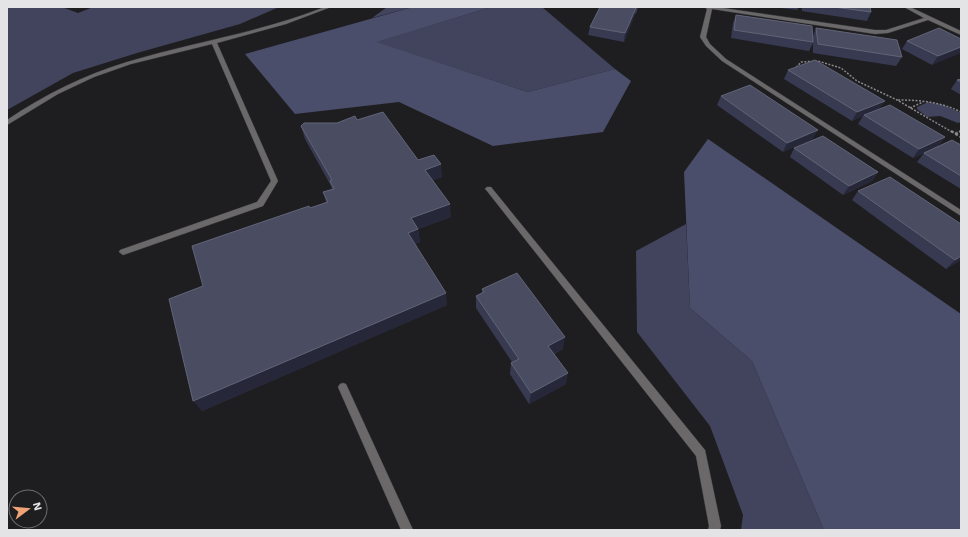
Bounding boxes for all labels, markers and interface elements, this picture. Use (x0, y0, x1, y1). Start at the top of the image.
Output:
north arrow (8, 489, 48, 529)
text: N (30, 501, 45, 512)

